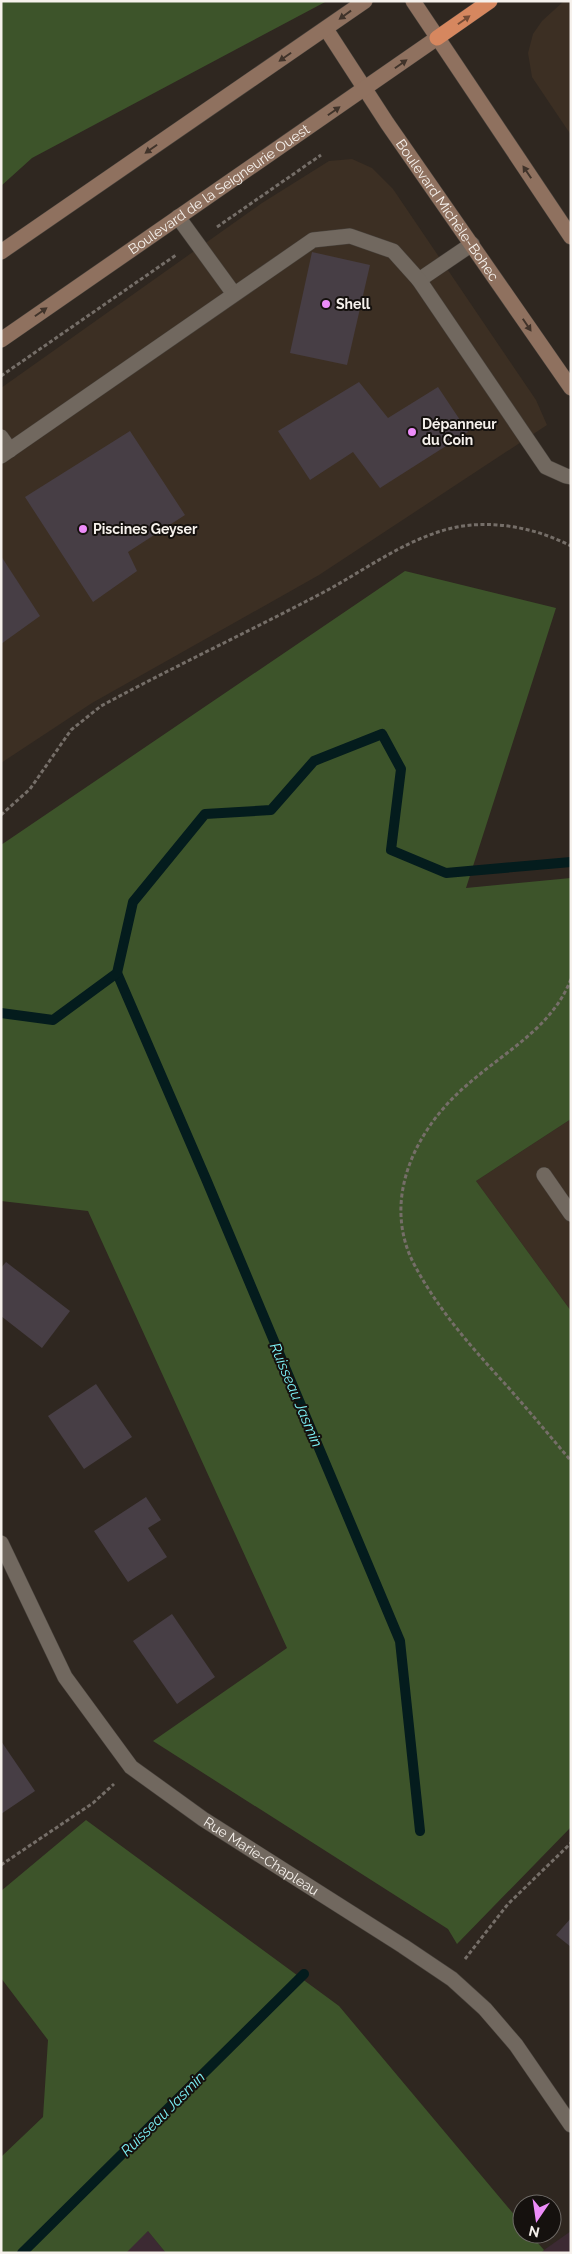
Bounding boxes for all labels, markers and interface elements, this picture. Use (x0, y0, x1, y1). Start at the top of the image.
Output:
one-way arrow (338, 10, 352, 20)
one-way arrow (457, 15, 471, 25)
one-way arrow (278, 52, 292, 62)
one-way arrow (394, 59, 408, 69)
one-way arrow (327, 106, 341, 116)
street label: Boulevard de la Seigneurie Ouest (125, 121, 313, 257)
street label: Boulevard Michèle-Bohec (393, 136, 502, 284)
one-way arrow (144, 144, 158, 154)
one-way arrow (522, 165, 532, 179)
place label: Shell (336, 296, 371, 312)
marker: Shell (320, 298, 332, 310)
one-way arrow (35, 307, 48, 317)
one-way arrow (522, 318, 532, 332)
place label: Dépanneur du Coin (422, 416, 497, 448)
marker: Dépanneur du Coin (406, 426, 418, 438)
place label: Piscines Geyser (93, 521, 198, 537)
marker: Piscines Geyser (77, 523, 89, 535)
water label: Ruisseau Jasmin (266, 1340, 326, 1450)
street label: Rue Marie-Chapleau (201, 1814, 322, 1898)
water label: Ruisseau Jasmin (117, 2068, 209, 2160)
north arrow (512, 2194, 562, 2244)
text: N (527, 2223, 541, 2241)

